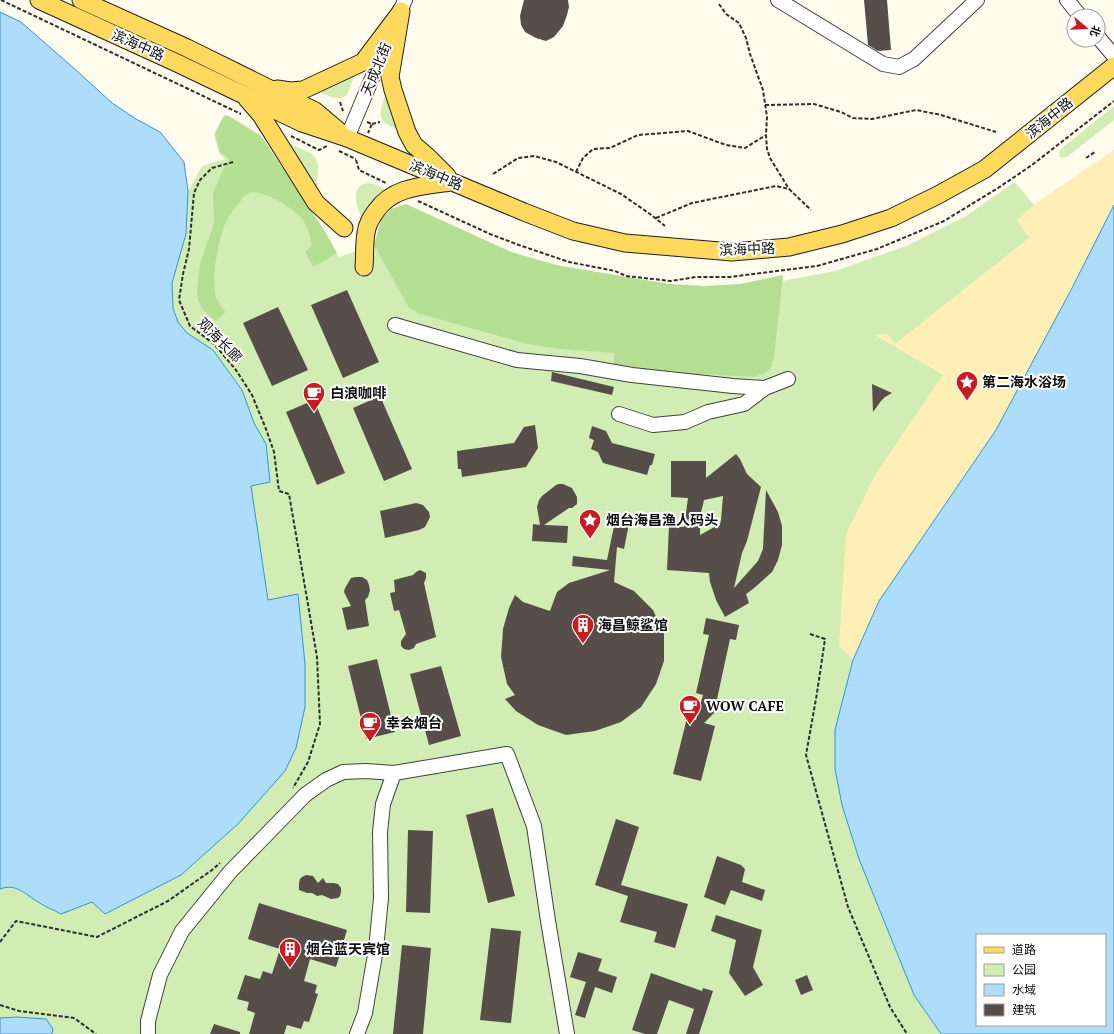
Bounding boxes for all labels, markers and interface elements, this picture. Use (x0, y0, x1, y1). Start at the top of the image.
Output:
north arrow (1066, 8, 1106, 48)
street label: 滨海中路 (109, 24, 168, 65)
text: 北 (1087, 24, 1104, 39)
street label: 天成北街 (356, 39, 395, 98)
street label: 滨海中路 (1021, 93, 1076, 143)
street label: 滨海中路 (407, 155, 466, 194)
street label: 滨海中路 (719, 238, 775, 259)
street label: 观海长廊 (194, 313, 247, 366)
place icon: 第二海水浴场 (954, 369, 980, 402)
place label: 第二海水浴场 (982, 372, 1066, 391)
cafe icon: 白浪咖啡 (301, 380, 327, 413)
place label: 白浪咖啡 (330, 383, 387, 402)
place icon: 烟台海昌渔人码头 (577, 507, 603, 540)
place label: 烟台海昌渔人码头 (606, 510, 718, 529)
building icon: 海昌鲸鲨馆 (570, 612, 596, 645)
place label: 海昌鲸鲨馆 (598, 615, 668, 634)
cafe icon: WOW CAFE (677, 693, 703, 726)
place label: WOW CAFE (706, 696, 784, 715)
cafe icon: 幸会烟台 (357, 710, 383, 743)
place label: 幸会烟台 (386, 713, 442, 732)
legend (976, 934, 1106, 1026)
building icon: 烟台蓝天宾馆 (277, 936, 303, 969)
place label: 烟台蓝天宾馆 (306, 939, 390, 958)
text: 道路 (1012, 942, 1036, 957)
text: 公园 (1012, 962, 1036, 977)
text: 水域 (1012, 982, 1036, 997)
text: 建筑 (1012, 1002, 1036, 1017)

